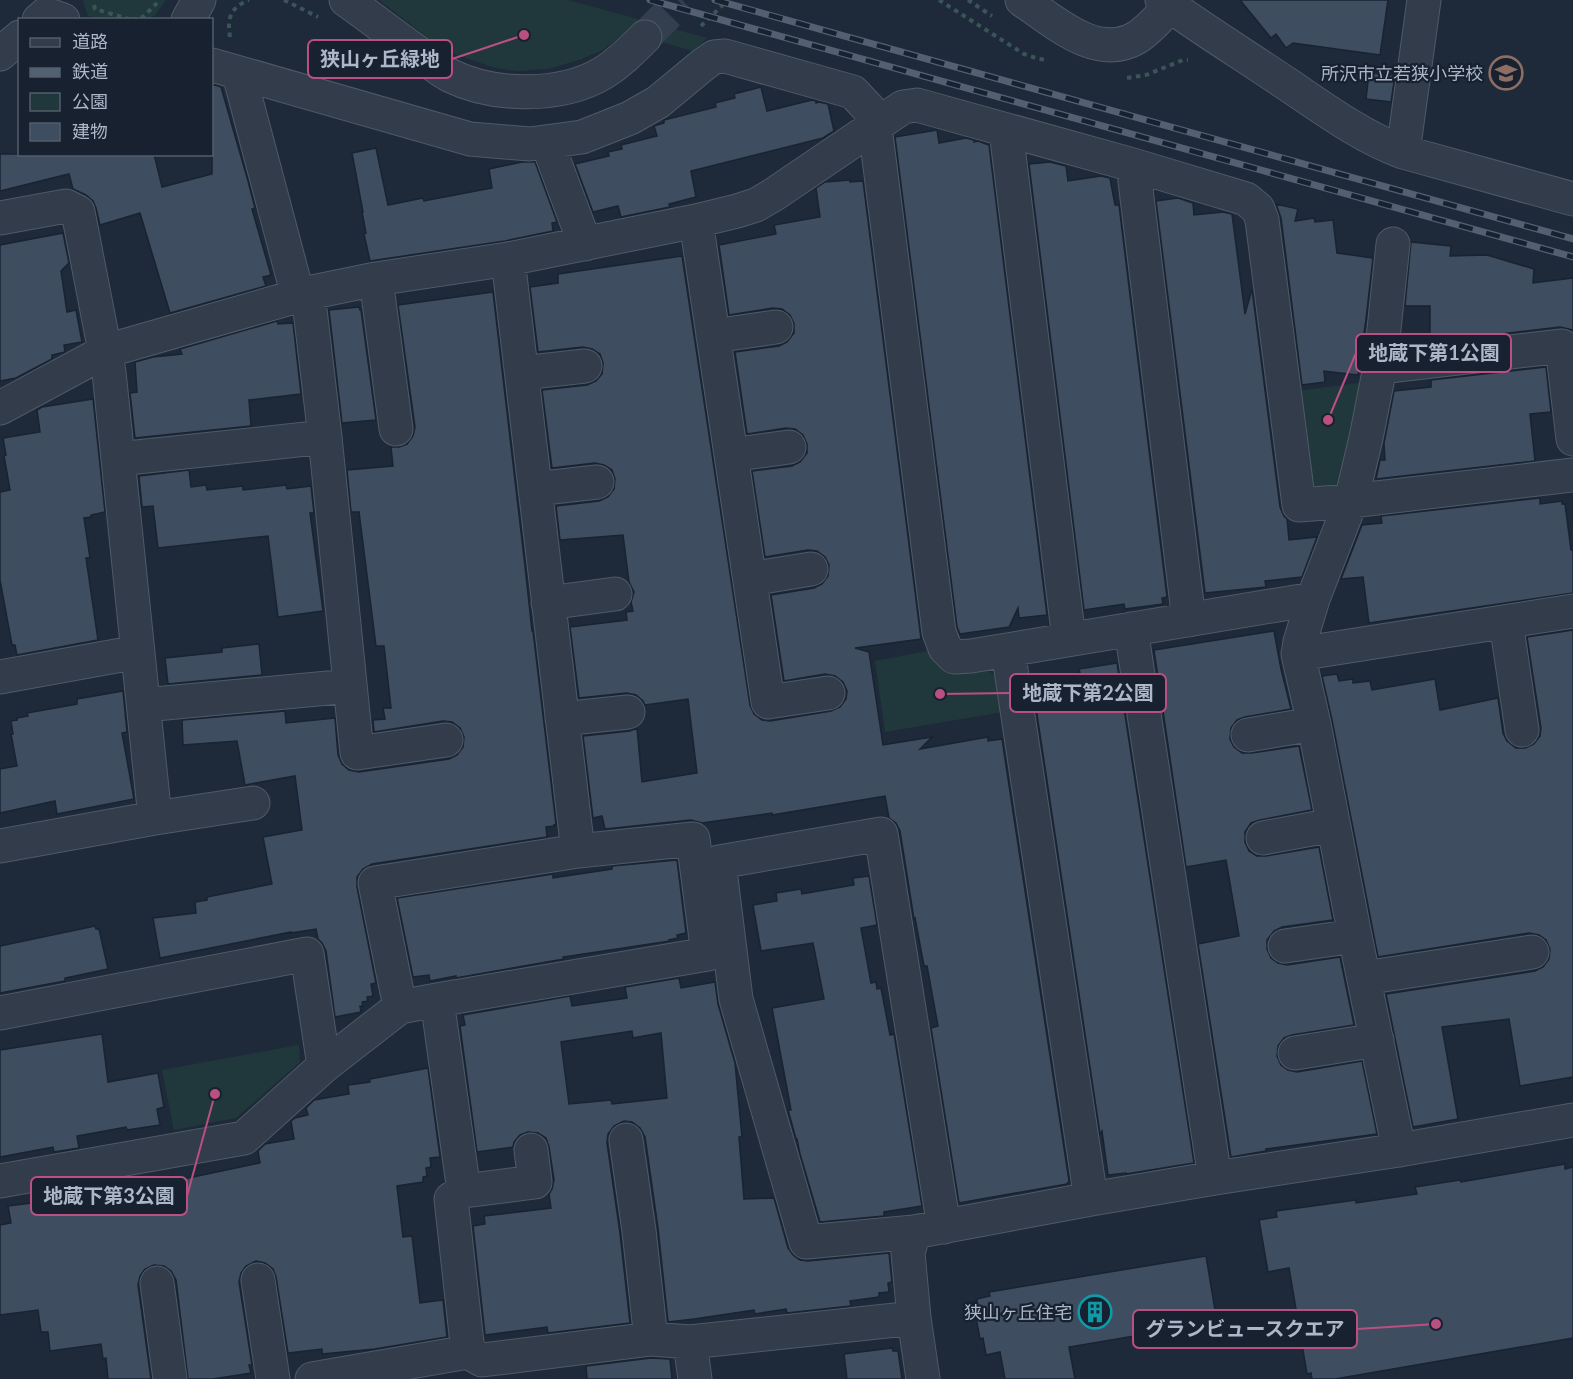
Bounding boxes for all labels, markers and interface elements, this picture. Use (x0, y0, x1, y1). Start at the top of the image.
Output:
legend (18, 18, 213, 156)
text: 道路 (72, 30, 108, 52)
callout: 狭山ヶ丘緑地 (308, 40, 452, 78)
text: 狭山ヶ丘緑地 (320, 46, 440, 70)
school or university icon: 所沢市立若狭小学校 (1488, 55, 1524, 91)
text: 鉄道 (72, 60, 108, 82)
place label: 所沢市立若狭小学校 (1321, 62, 1483, 84)
text: 公園 (72, 90, 108, 112)
text: 建物 (72, 120, 108, 142)
callout: 地蔵下第1公園 (1356, 334, 1511, 372)
text: 地蔵下第1公園 (1368, 340, 1500, 364)
callout: 地蔵下第2公園 (1010, 674, 1166, 712)
text: 地蔵下第2公園 (1022, 680, 1154, 704)
callout: 地蔵下第3公園 (31, 1177, 187, 1215)
text: 地蔵下第3公園 (43, 1183, 175, 1207)
building icon: 狭山ヶ丘住宅 (1077, 1294, 1113, 1330)
place label: 狭山ヶ丘住宅 (964, 1301, 1072, 1323)
callout: グランビュースクエア (1133, 1310, 1357, 1348)
text: グランビュースクエア (1146, 1316, 1345, 1340)

